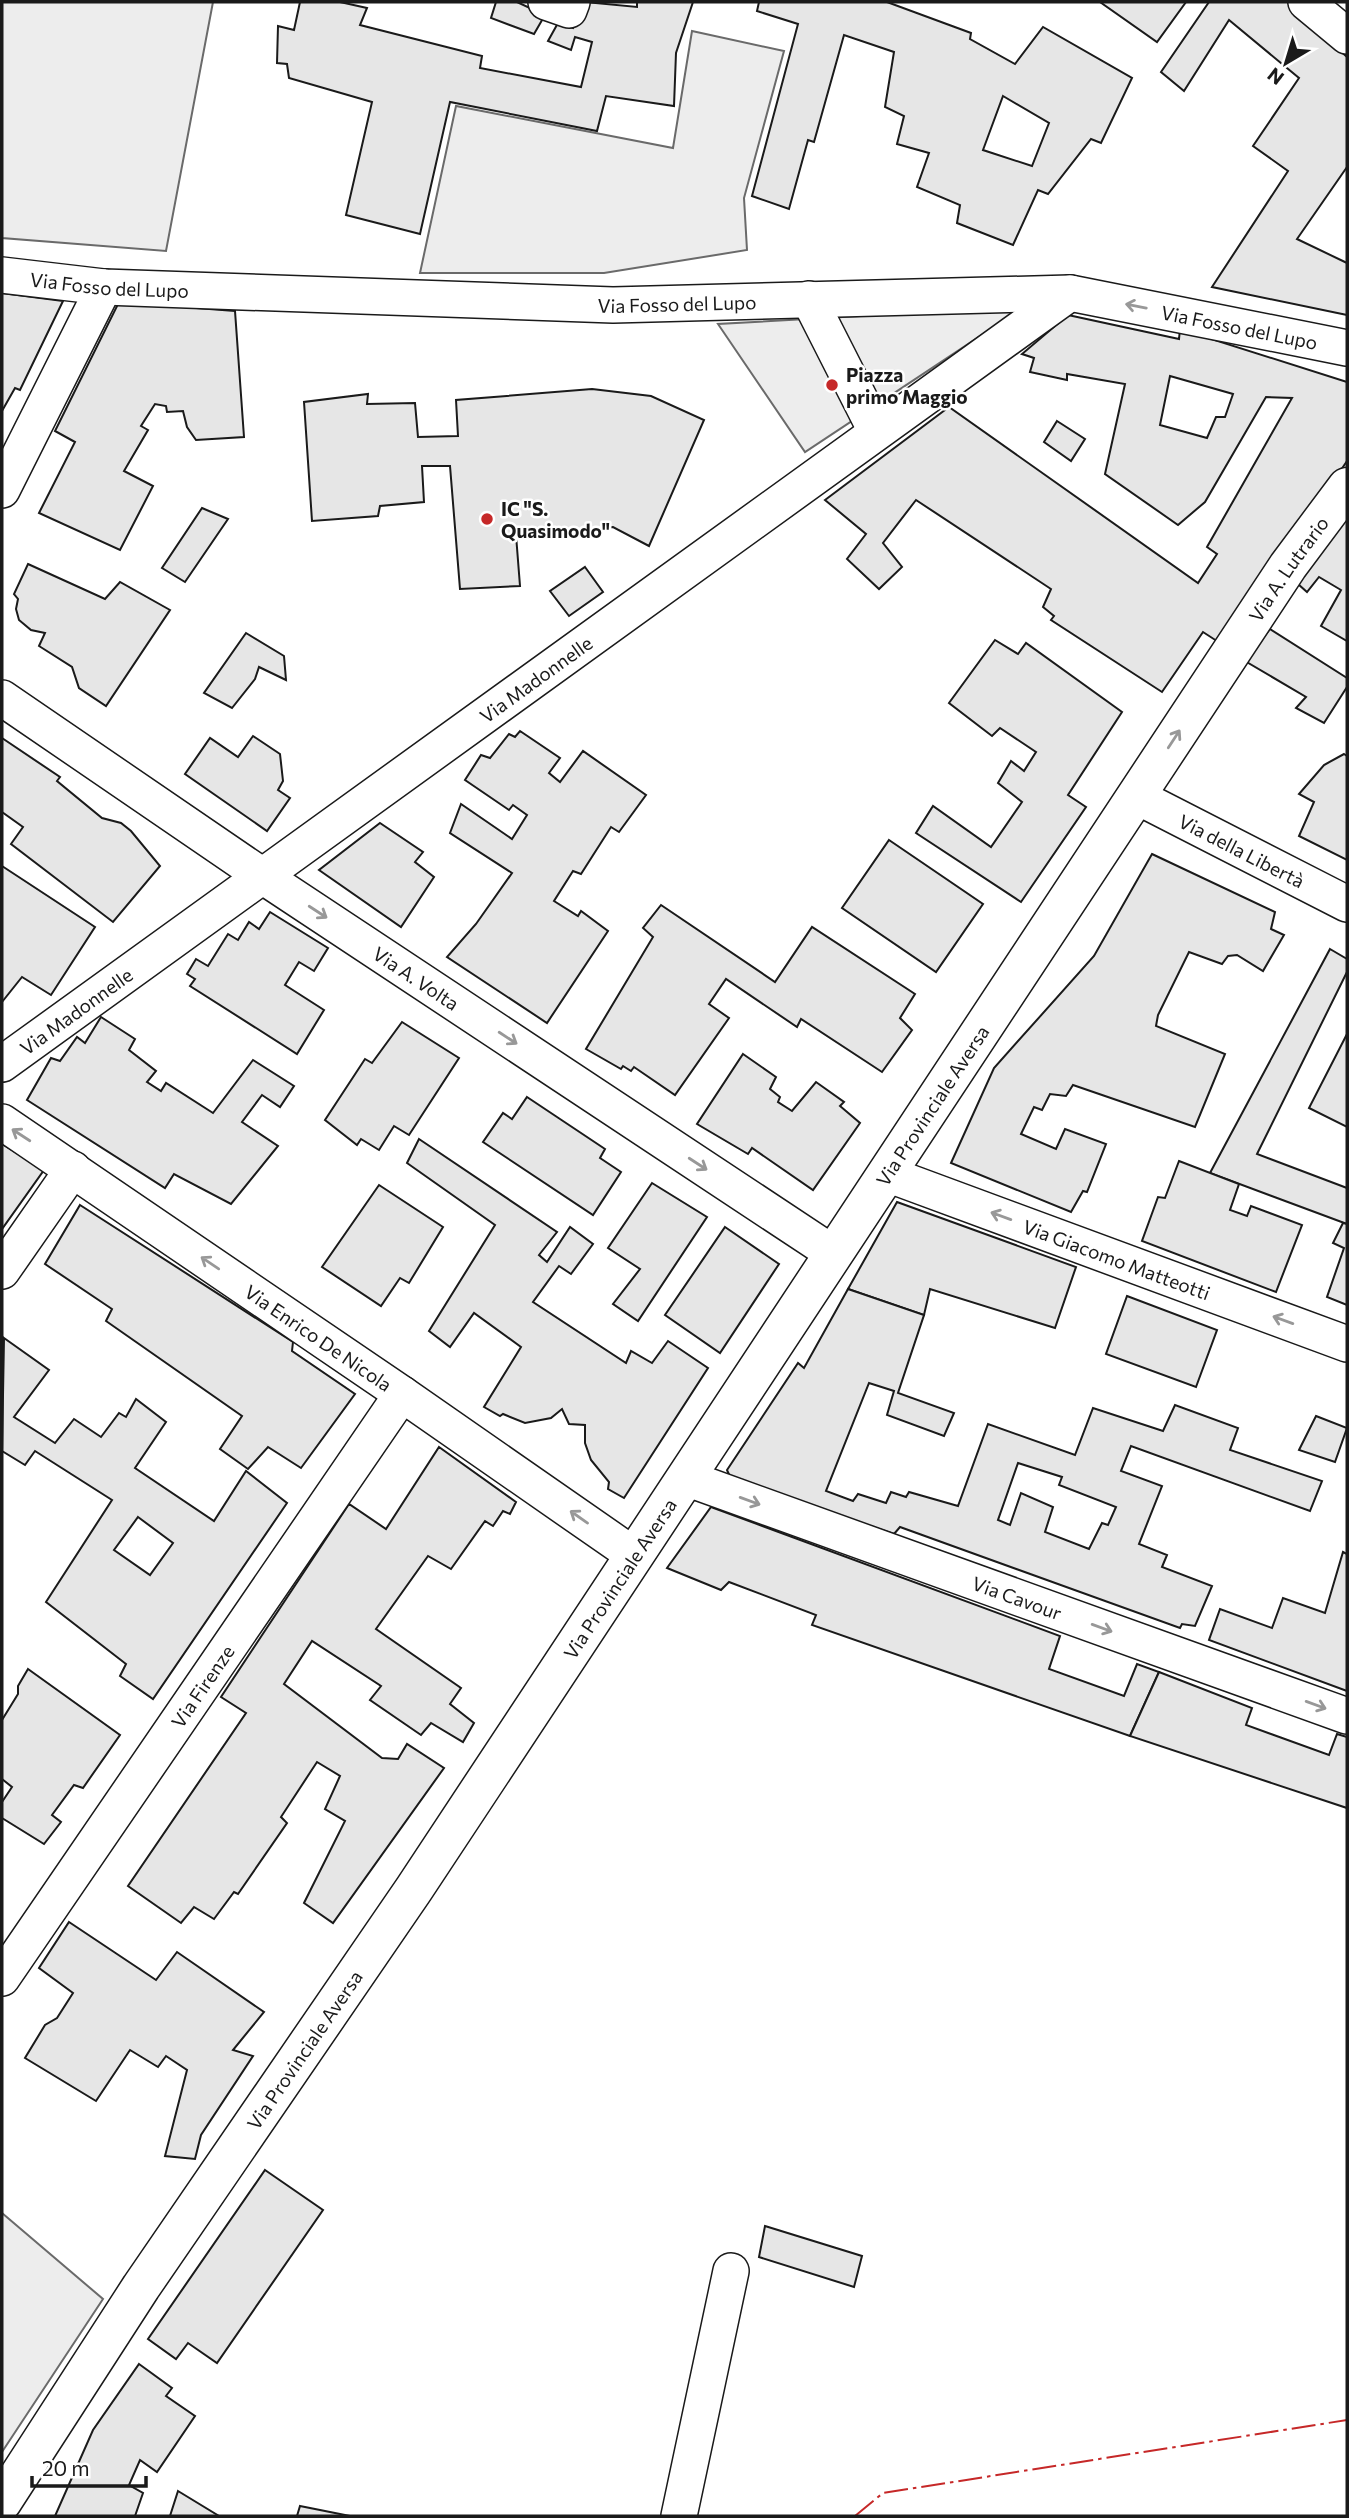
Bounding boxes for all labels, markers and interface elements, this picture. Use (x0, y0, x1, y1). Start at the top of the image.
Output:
north arrow (1251, 28, 1321, 98)
text: N (1263, 63, 1288, 90)
street label: Via Fosso del Lupo (29, 267, 189, 301)
street label: Via Fosso del Lupo (597, 290, 757, 317)
one-way arrow (1125, 299, 1148, 313)
street label: Via Fosso del Lupo (1159, 300, 1320, 353)
place label: Piazza primo Maggio (846, 363, 968, 408)
marker: Piazza primo Maggio (824, 377, 840, 393)
place label: IC "S. Quasimodo" (501, 497, 610, 542)
marker: IC "S. Quasimodo" (479, 511, 495, 527)
street label: Via A. Lutrario (1243, 512, 1333, 626)
street label: Via Madonnelle (475, 631, 596, 727)
one-way arrow (1166, 730, 1181, 749)
street label: Via della Libertà (1175, 809, 1309, 892)
one-way arrow (308, 905, 327, 920)
street label: Via A. Volta (369, 941, 464, 1015)
street label: Via Madonnelle (15, 962, 137, 1059)
street label: Via Provinciale Aversa (870, 1021, 993, 1190)
one-way arrow (498, 1031, 517, 1045)
one-way arrow (12, 1128, 31, 1143)
one-way arrow (687, 1157, 707, 1171)
one-way arrow (990, 1209, 1012, 1221)
street label: Via Giacomo Matteotti (1020, 1214, 1214, 1304)
one-way arrow (201, 1256, 220, 1270)
street label: Via Enrico De Nicola (241, 1279, 397, 1396)
one-way arrow (1273, 1313, 1295, 1326)
street label: Via Provinciale Aversa (558, 1494, 681, 1663)
one-way arrow (739, 1496, 761, 1508)
one-way arrow (570, 1510, 589, 1524)
street label: Via Cavour (969, 1571, 1065, 1624)
one-way arrow (1091, 1623, 1113, 1635)
street label: Via Firenze (166, 1640, 238, 1732)
one-way arrow (1305, 1700, 1327, 1712)
street label: Via Provinciale Aversa (241, 1966, 366, 2133)
scale bar (32, 2444, 145, 2488)
text: 20 m (42, 2455, 90, 2480)

